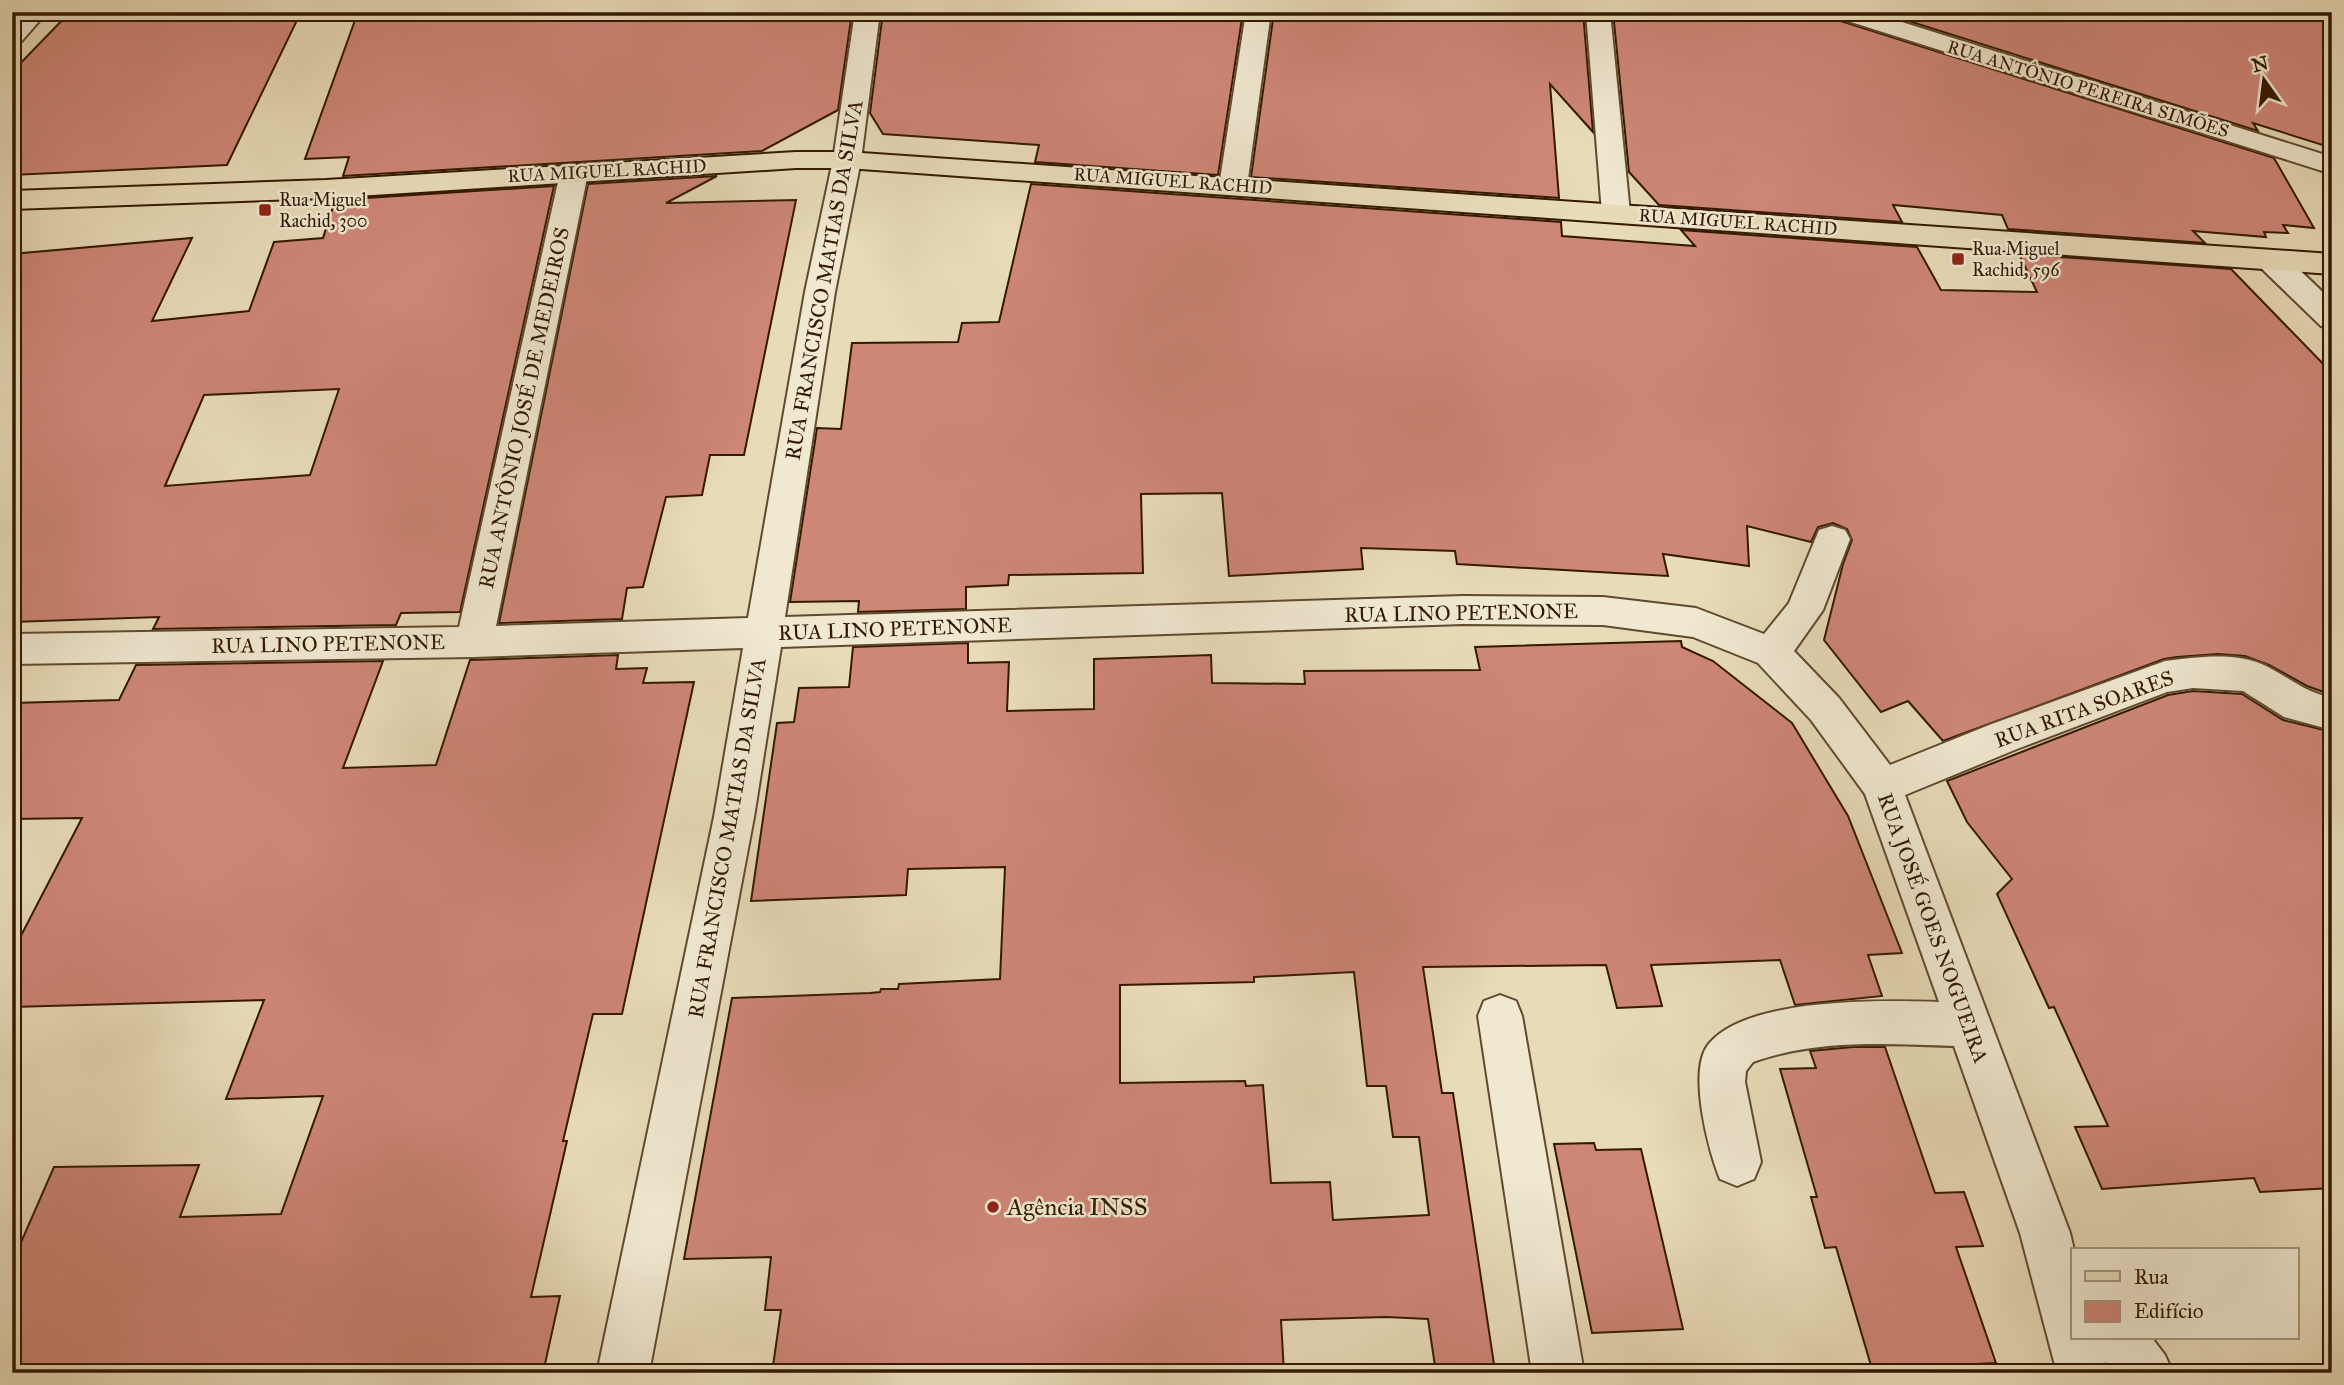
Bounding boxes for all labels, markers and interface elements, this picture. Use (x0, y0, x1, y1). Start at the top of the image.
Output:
street label: RUA ANTÔNIO PEREIRA SIMÕES (1944, 35, 2232, 142)
north arrow (2228, 46, 2298, 116)
text: N (2249, 51, 2271, 77)
street label: RUA FRANCISCO MATIAS DA SILVA (779, 98, 869, 462)
street label: RUA MIGUEL RACHID (507, 155, 707, 187)
street label: RUA MIGUEL RACHID (1073, 163, 1273, 199)
place label: Rua Miguel Rachid, 300 (279, 189, 367, 232)
marker: Rua Miguel Rachid, 300 (257, 202, 273, 218)
street label: RUA MIGUEL RACHID (1638, 204, 1838, 240)
street label: RUA ANTÔNIO JOSÉ DE MEDEIROS (472, 225, 575, 591)
place label: Rua Miguel Rachid, 596 (1972, 238, 2060, 281)
marker: Rua Miguel Rachid, 596 (1950, 251, 1966, 267)
street label: RUA LINO PETENONE (1344, 598, 1578, 628)
street label: RUA LINO PETENONE (778, 612, 1012, 646)
street label: RUA LINO PETENONE (211, 629, 445, 659)
street label: RUA FRANCISCO MATIAS DA SILVA (682, 656, 772, 1020)
street label: RUA RITA SOARES (1991, 664, 2177, 754)
street label: RUA JOSÉ GOES NOGUEIRA (1872, 789, 1995, 1067)
place label: Agência INSS (1006, 1192, 1147, 1222)
marker: Agência INSS (985, 1199, 1001, 1215)
legend (2071, 1248, 2298, 1340)
text: Rua (2134, 1264, 2169, 1290)
text: Edifício (2134, 1298, 2204, 1324)

